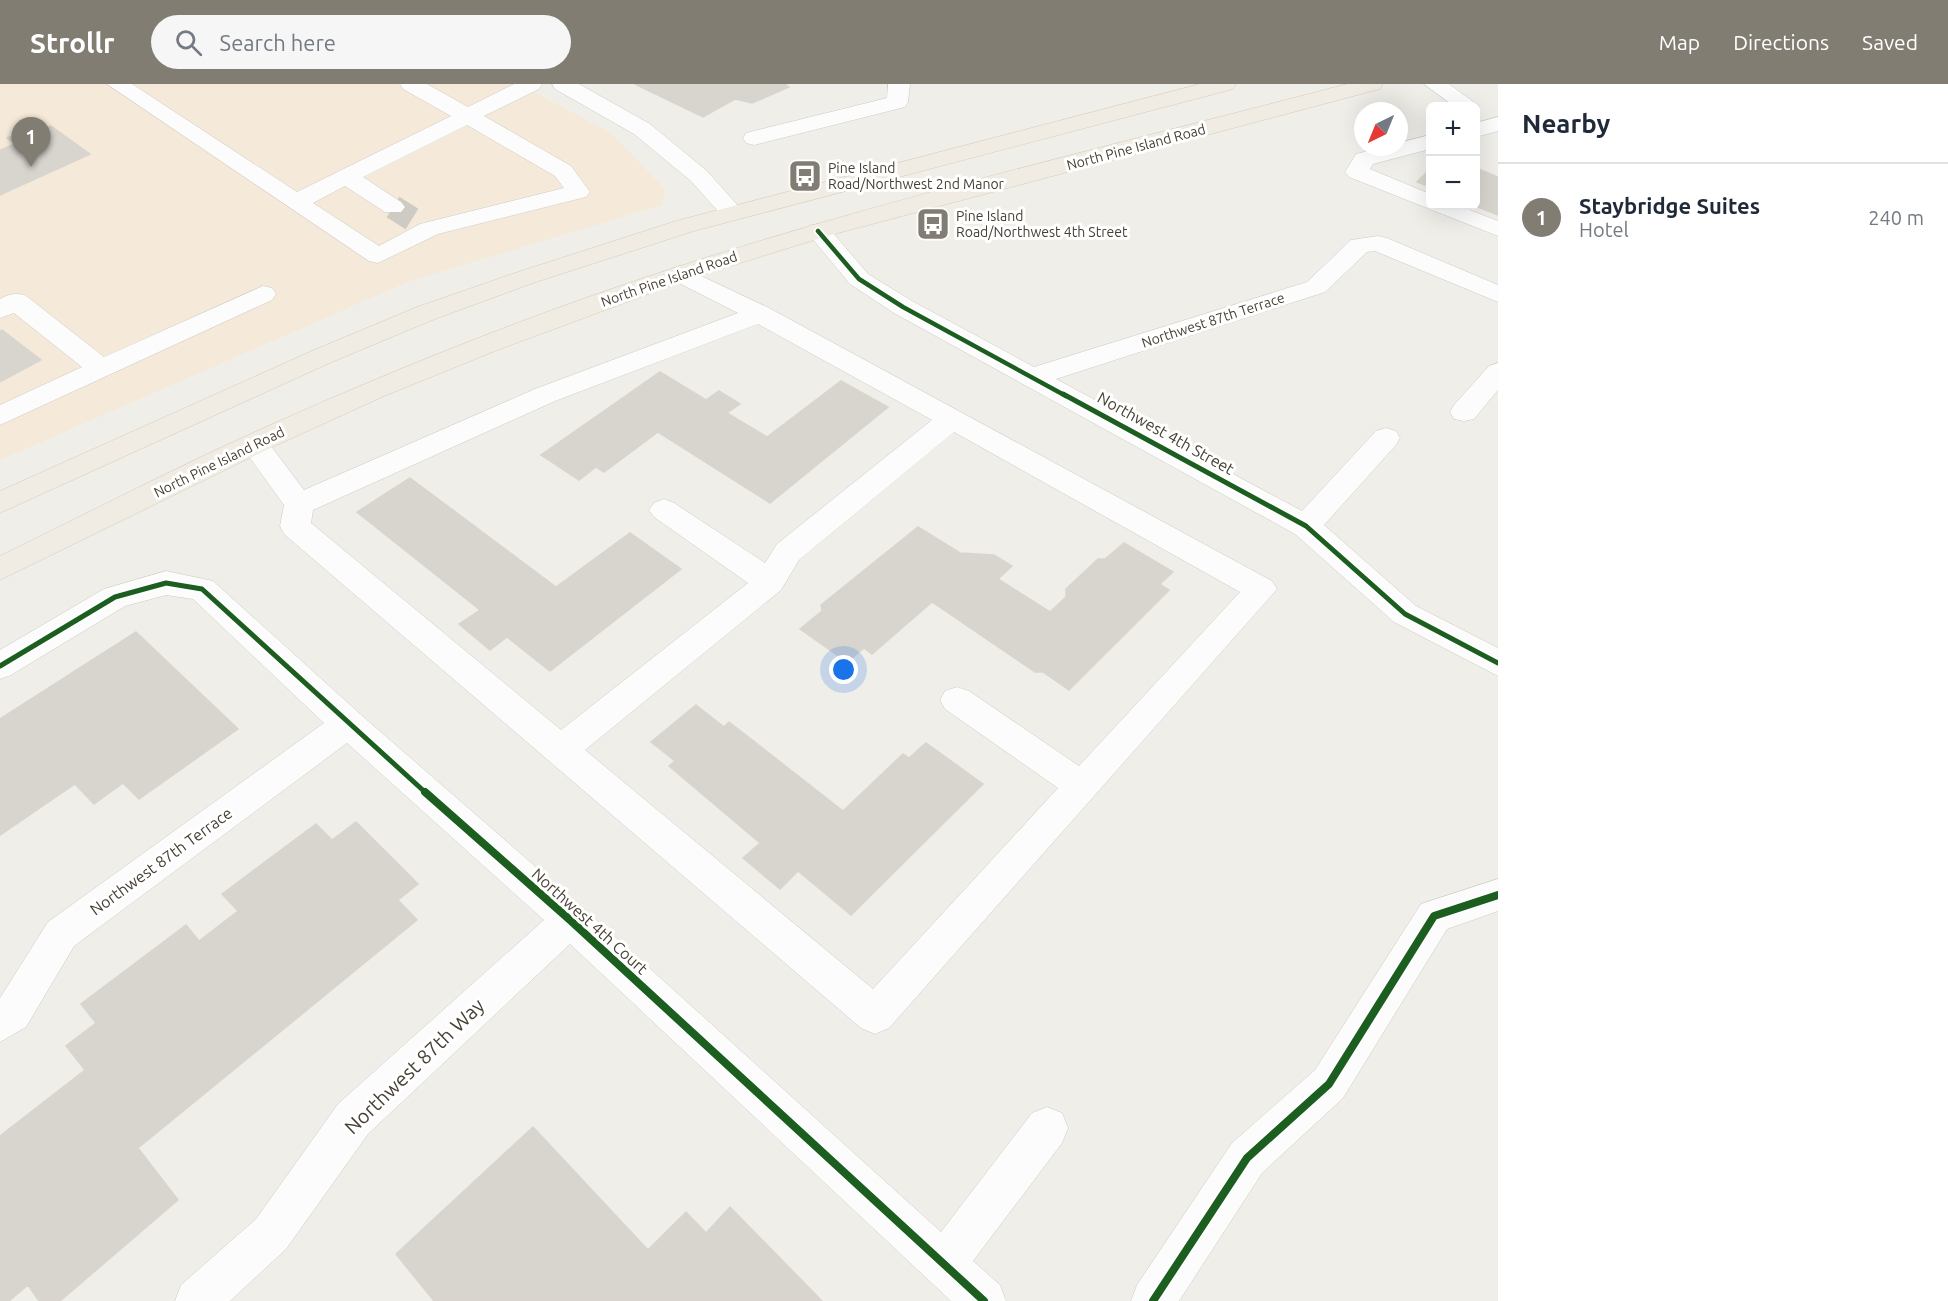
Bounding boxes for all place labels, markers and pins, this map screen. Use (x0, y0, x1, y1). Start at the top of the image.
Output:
pin: 1 (12, 118, 51, 167)
bus stop icon: Pine Island Road/Northwest 2nd Manor (787, 158, 823, 194)
place label: Pine Island Road/Northwest 2nd Manor (828, 160, 1005, 192)
bus stop icon: Pine Island Road/Northwest 4th Street (915, 206, 951, 242)
place label: Pine Island Road/Northwest 4th Street (956, 208, 1128, 240)

